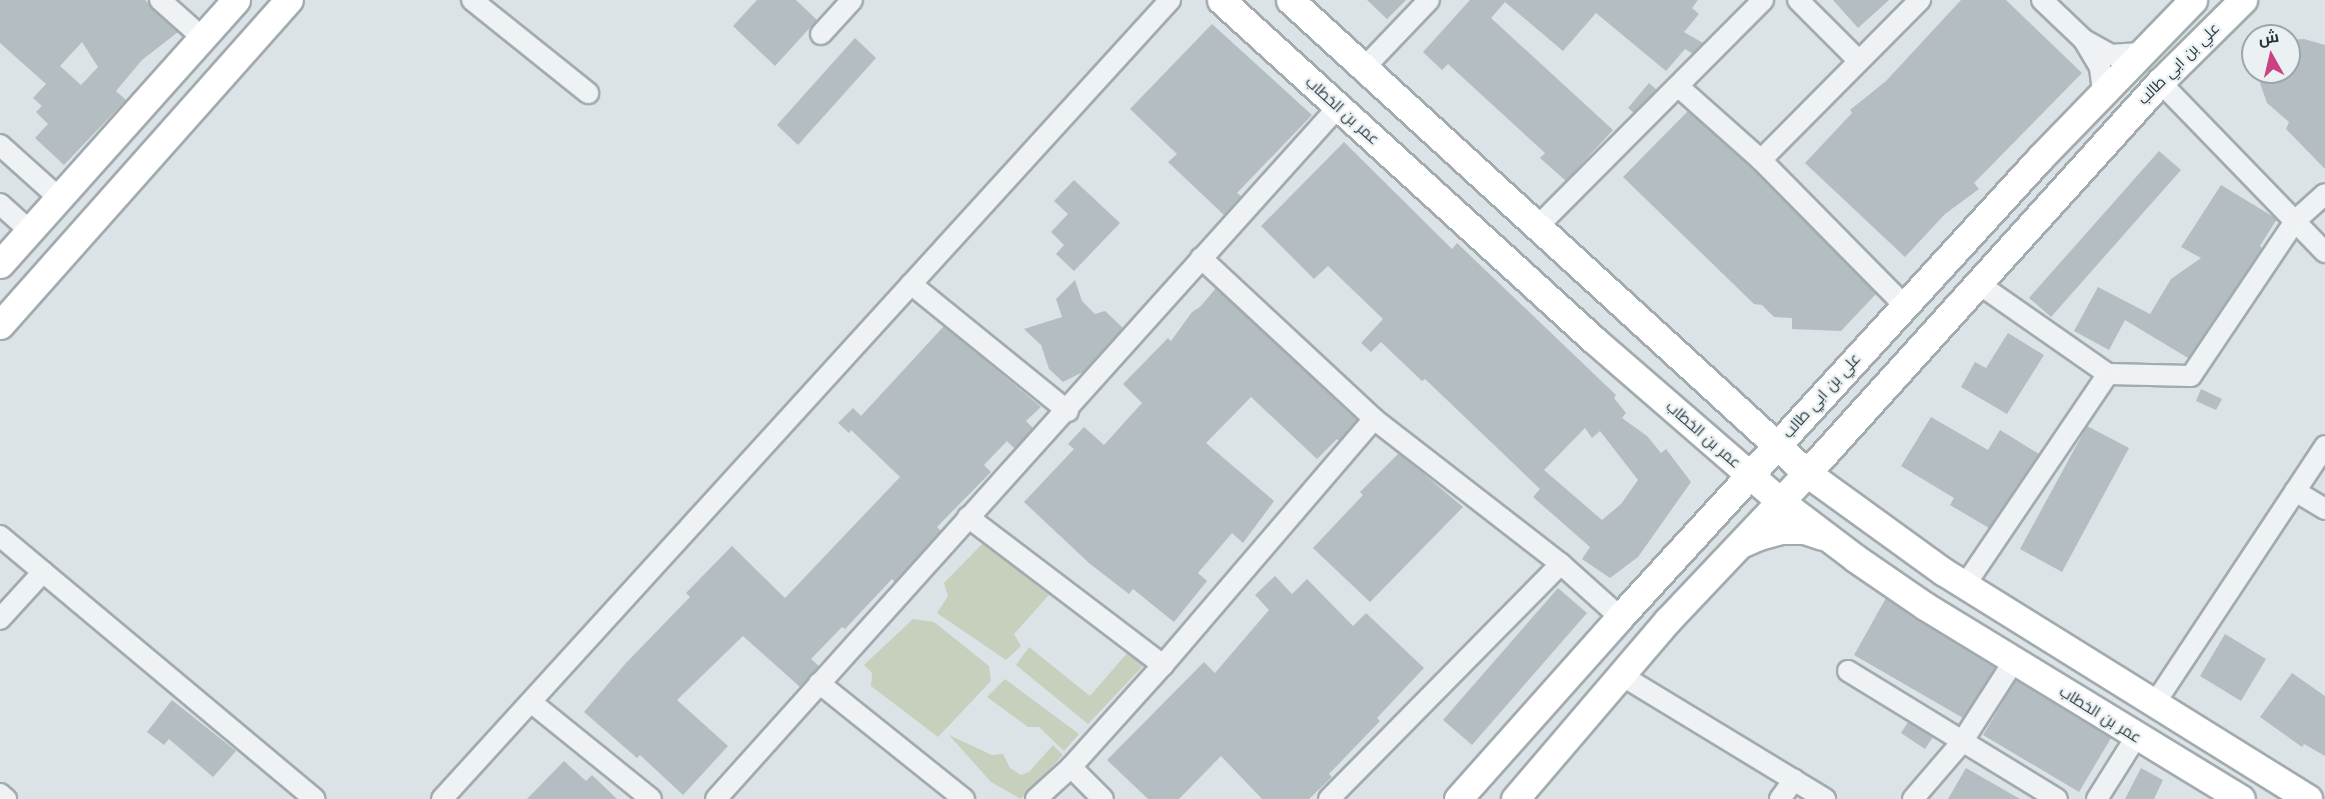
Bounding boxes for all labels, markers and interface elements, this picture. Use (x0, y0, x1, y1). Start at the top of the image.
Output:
street label: علي بن ابي طالب (2135, 20, 2223, 108)
north arrow (2241, 24, 2301, 84)
text: ش (2257, 27, 2280, 48)
street label: عمر بن الخطاب (1301, 73, 1383, 149)
street label: علي بن ابي طالب (1779, 350, 1865, 442)
street label: عمر بن الخطاب (1662, 398, 1744, 472)
street label: عمر بن الخطاب (2056, 683, 2144, 747)

